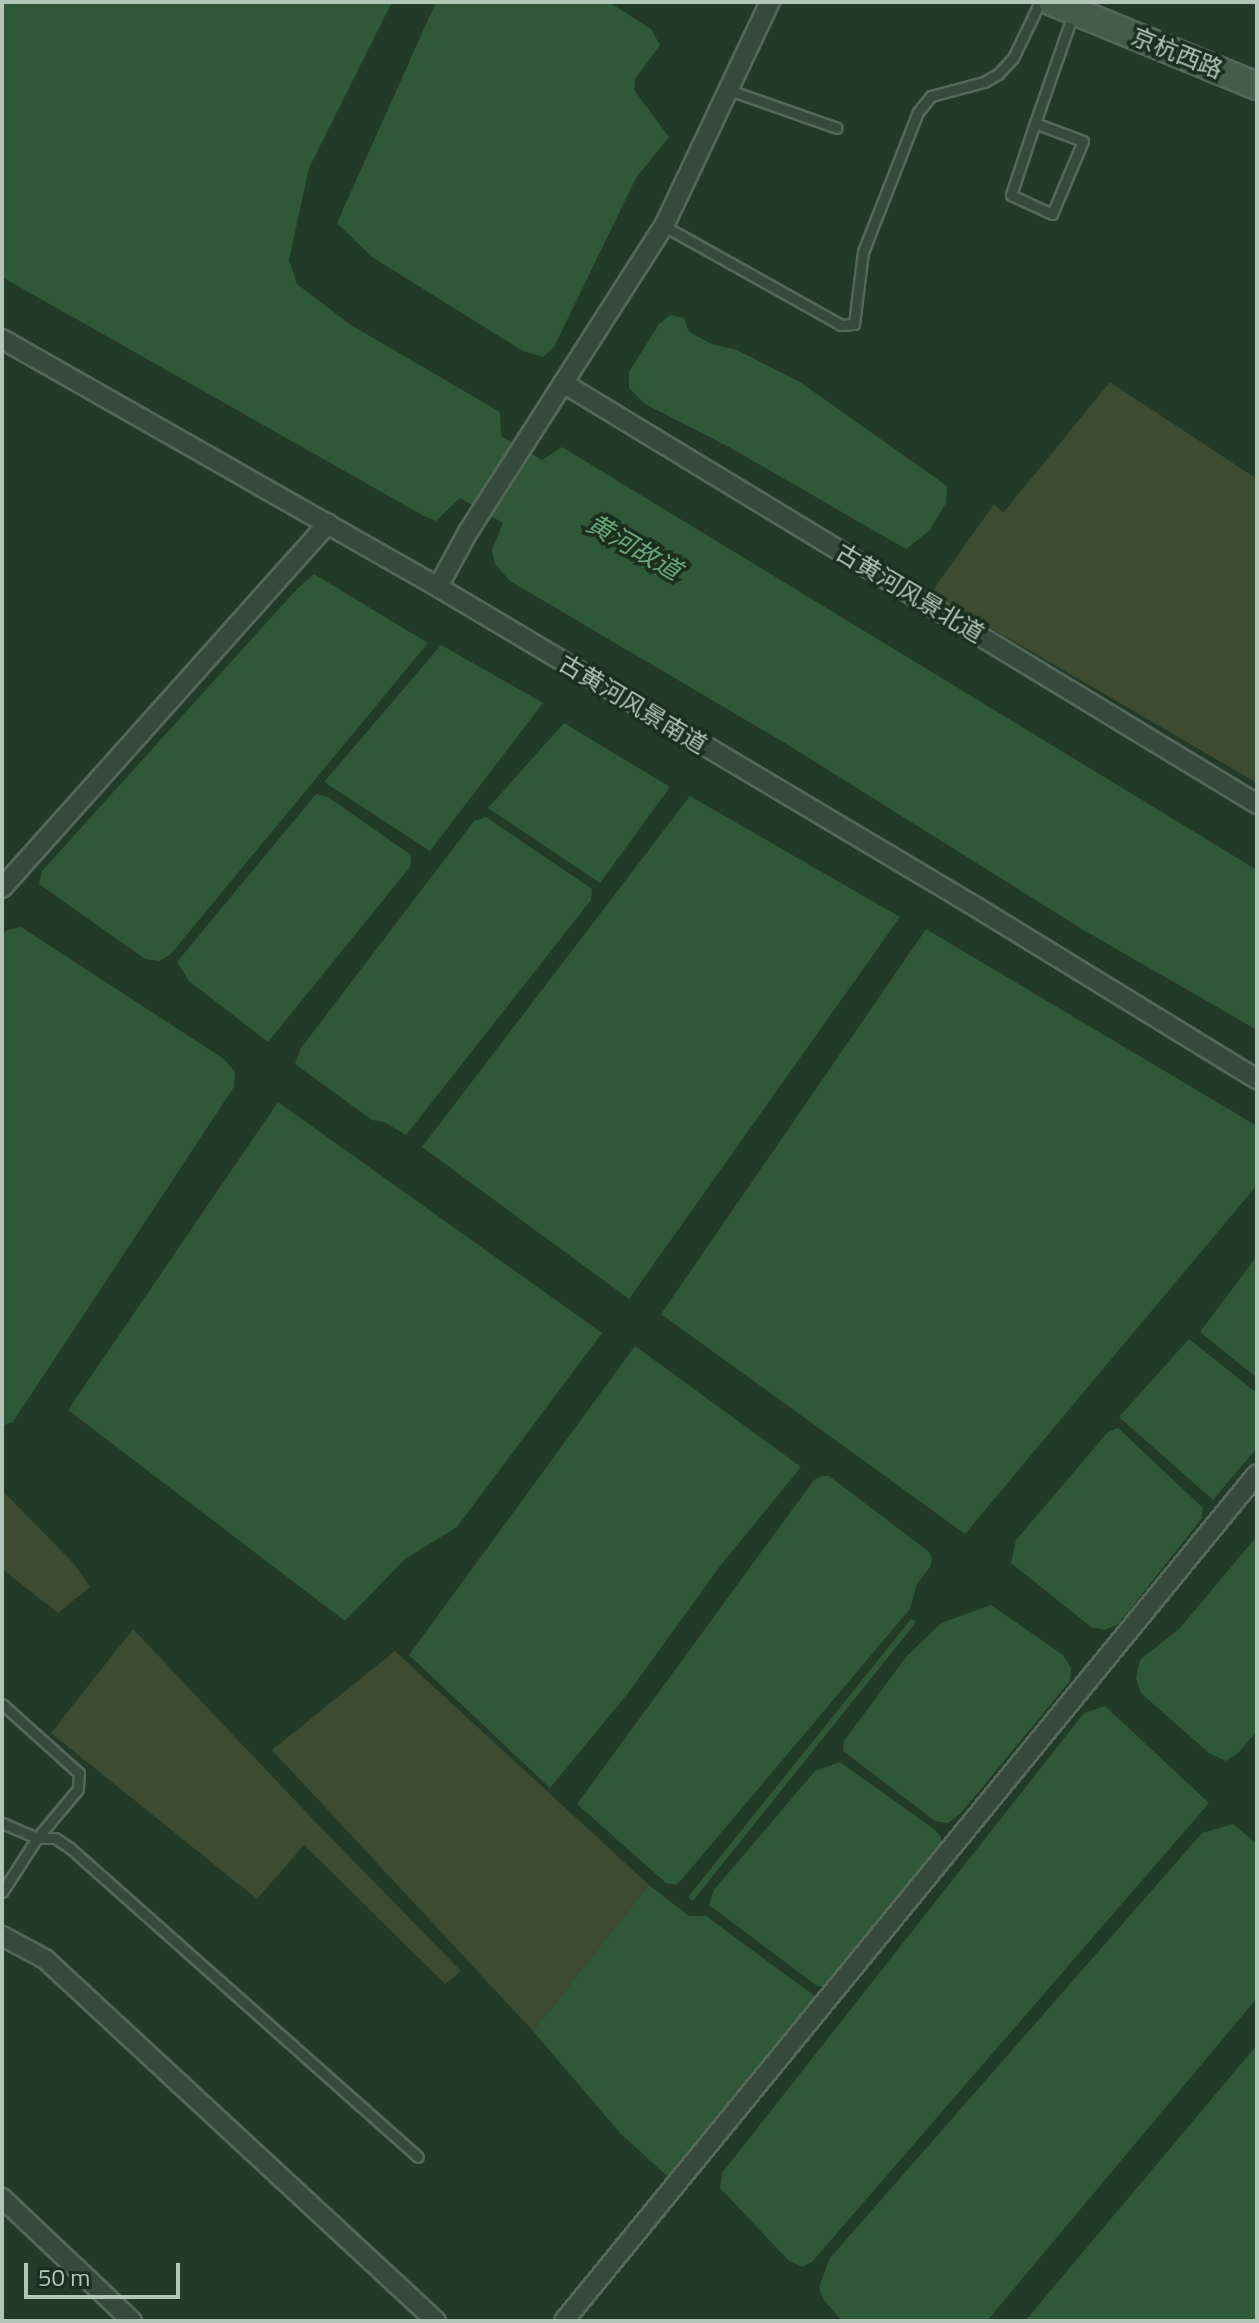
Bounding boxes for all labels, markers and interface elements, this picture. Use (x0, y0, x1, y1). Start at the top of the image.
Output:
street label: 京杭西路 (1127, 22, 1227, 84)
water label: 黄河故道 (581, 507, 687, 587)
street label: 古黄河风景北道 (831, 537, 989, 649)
street label: 古黄河风景南道 (554, 648, 712, 760)
scale bar (28, 2247, 184, 2297)
text: 50 m (38, 2259, 90, 2295)

